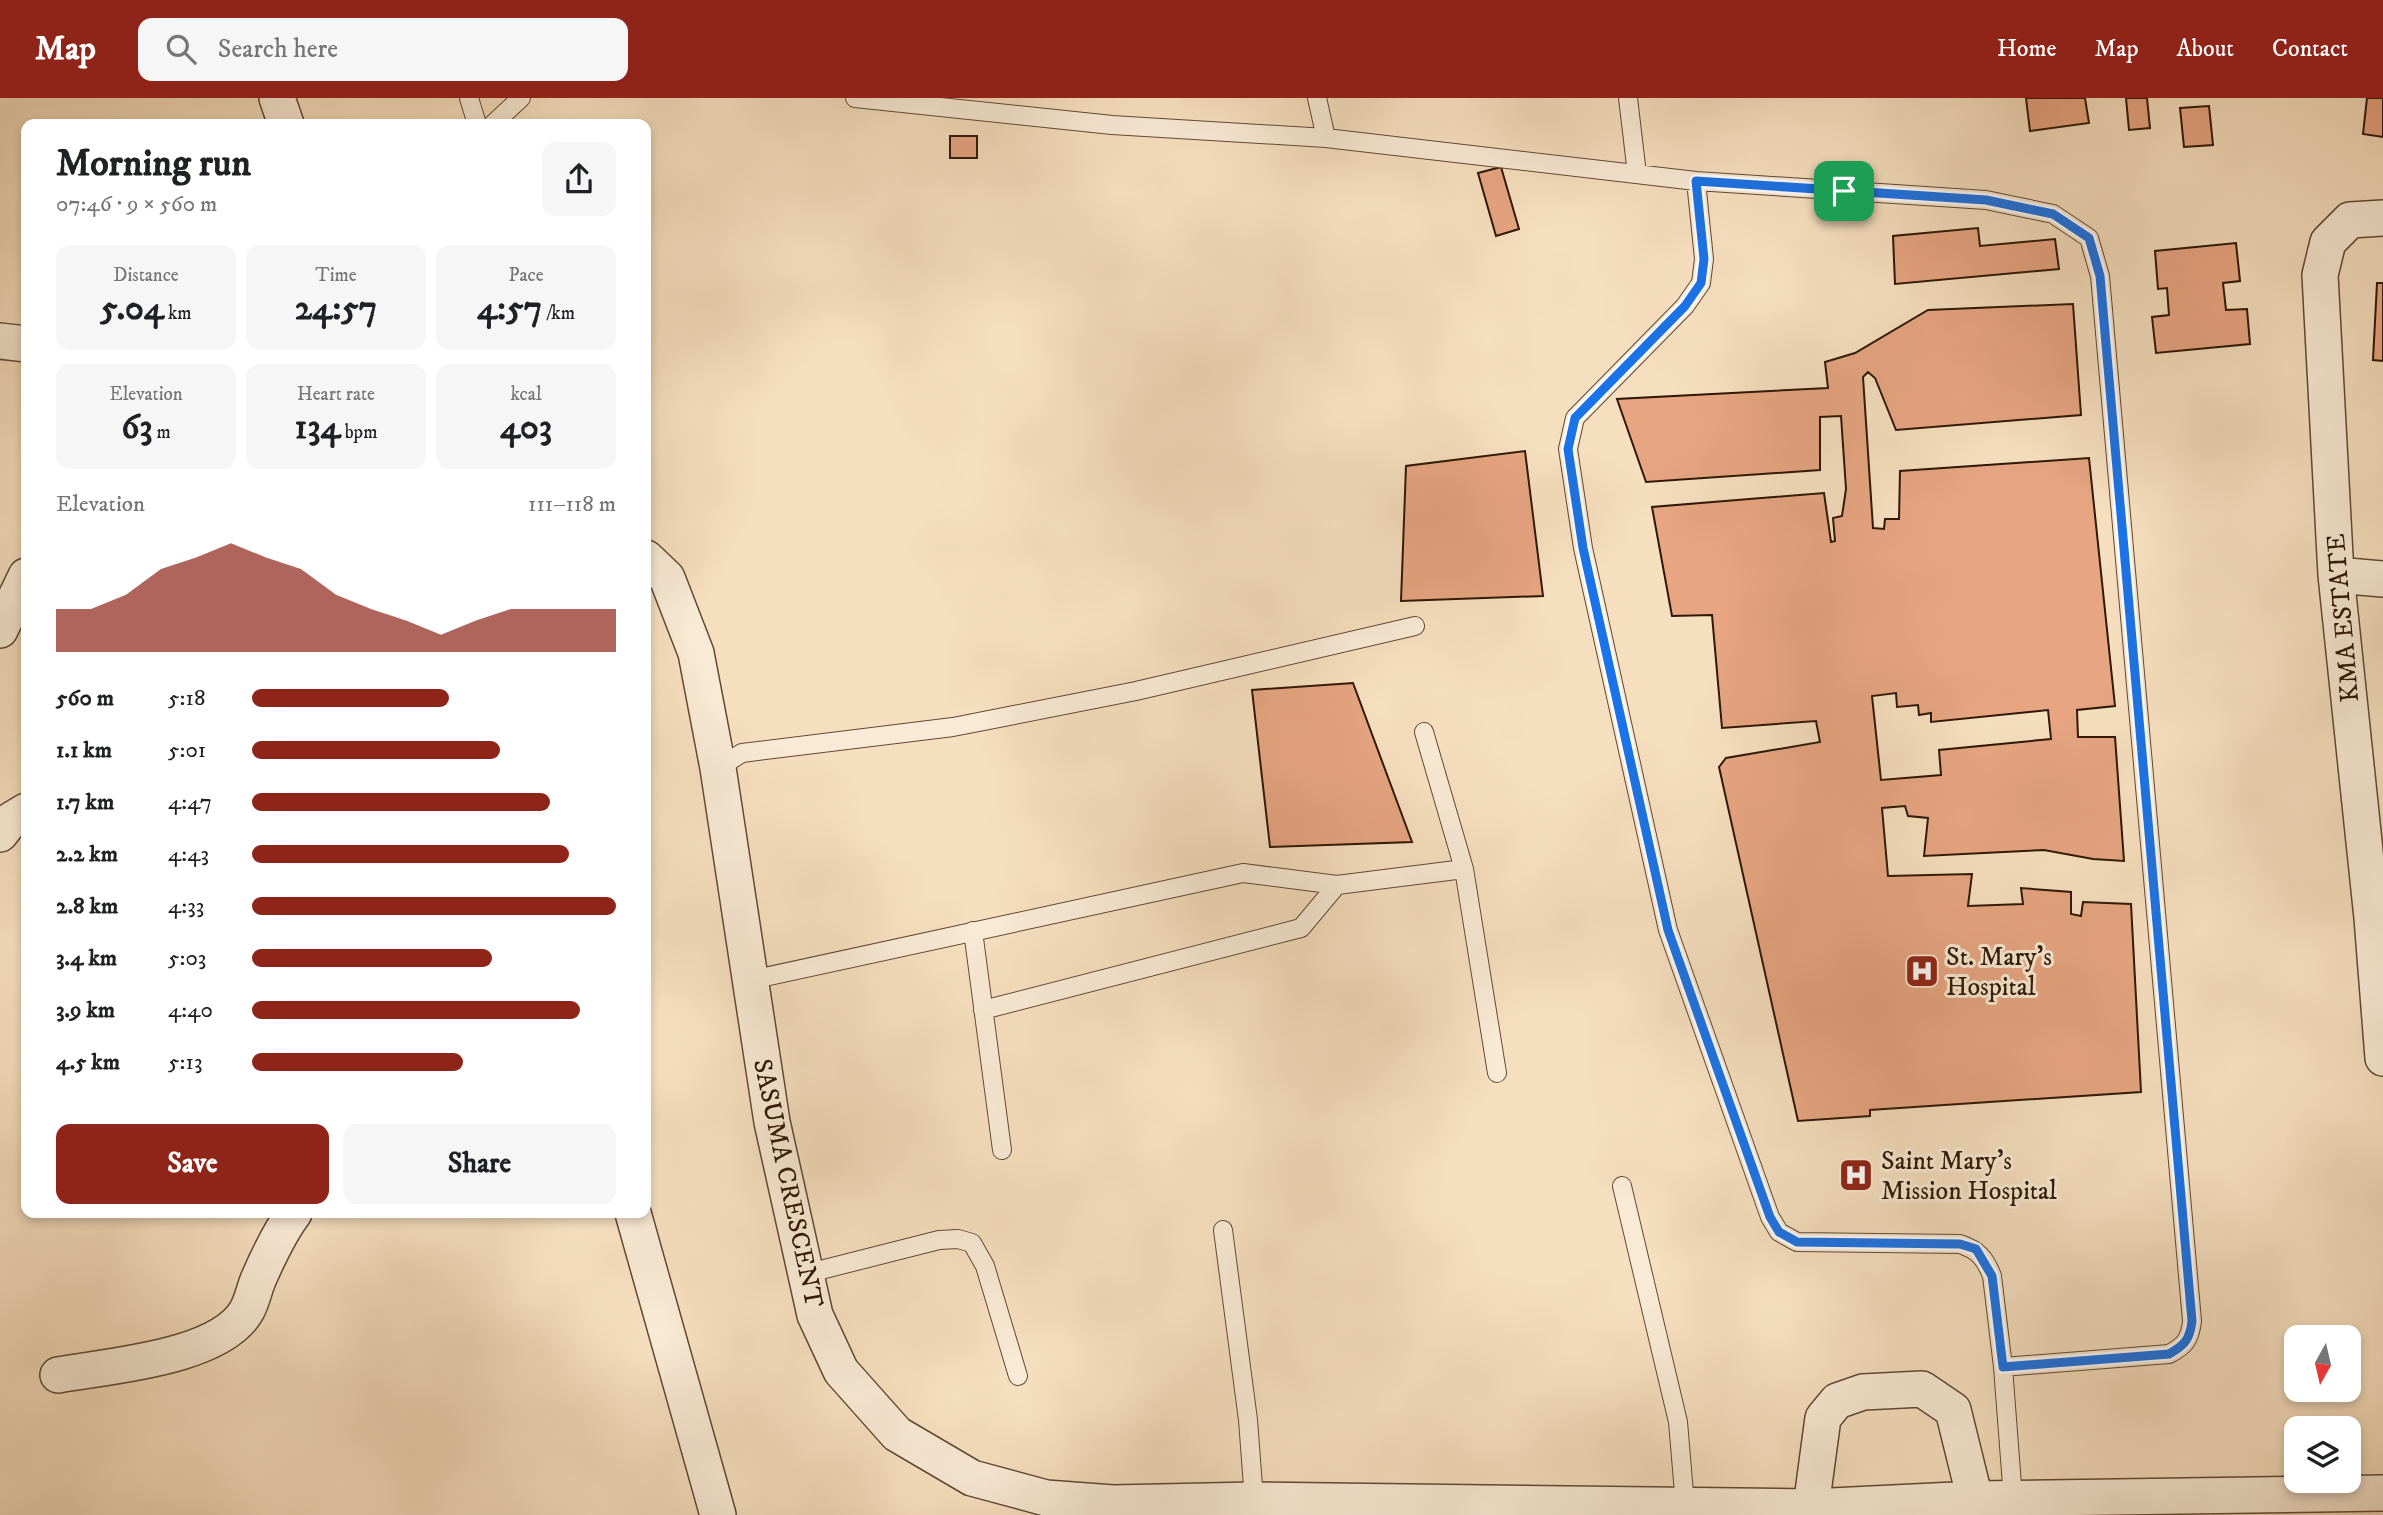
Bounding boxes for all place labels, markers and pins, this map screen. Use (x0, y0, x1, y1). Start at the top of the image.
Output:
pin (1814, 161, 1874, 221)
place label: St. Mary's Hospital (1946, 941, 2052, 1004)
hospital icon: St. Mary's Hospital (1903, 952, 1941, 990)
place label: Saint Mary's Mission Hospital (1881, 1145, 2057, 1208)
hospital icon: Saint Mary's Mission Hospital (1837, 1156, 1875, 1194)

